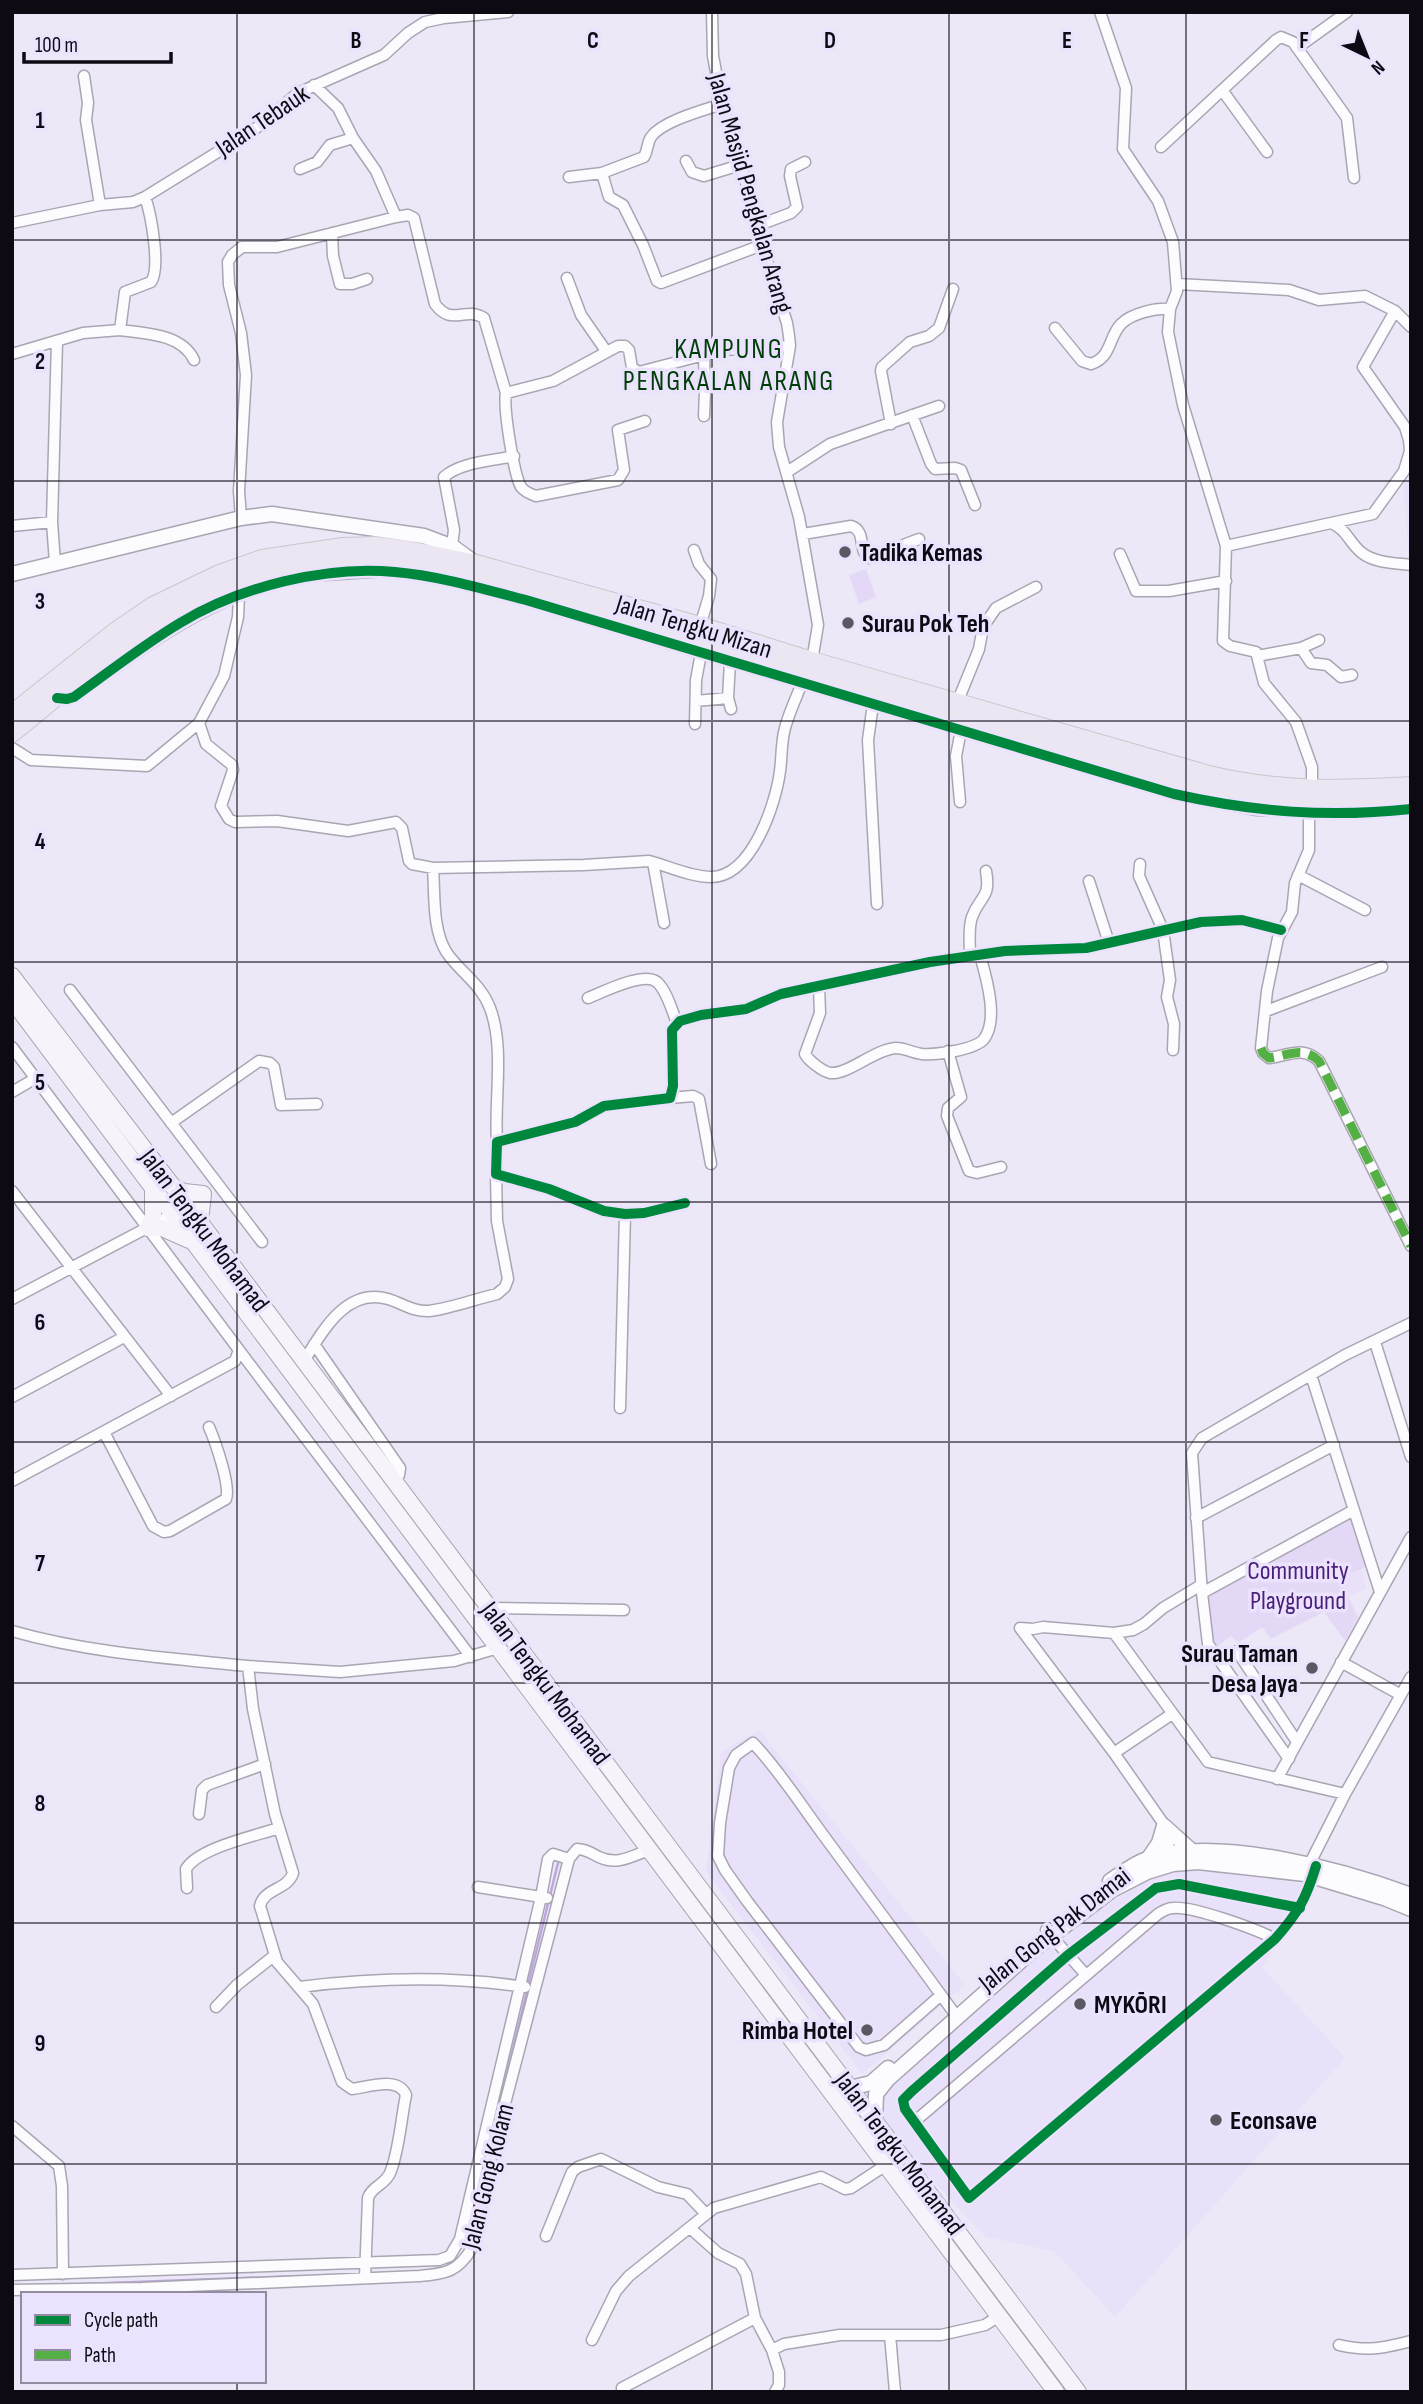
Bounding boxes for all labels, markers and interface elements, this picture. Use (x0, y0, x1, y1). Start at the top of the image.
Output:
scale bar (24, 21, 172, 65)
north arrow (1332, 21, 1402, 91)
text: B (351, 27, 362, 55)
text: C (587, 27, 599, 55)
text: D (824, 27, 836, 55)
text: E (1062, 27, 1072, 55)
text: F (1299, 27, 1309, 55)
text: 100 m (35, 33, 78, 58)
text: N (1366, 55, 1389, 79)
street label: Jalan Masjid Pengkalan Arang (700, 69, 799, 317)
street label: Jalan Tebauk (209, 79, 316, 164)
text: 1 (35, 107, 45, 135)
district label: KAMPUNG PENGKALAN ARANG (623, 333, 835, 398)
text: 2 (35, 348, 45, 376)
place label: Tadika Kemas (859, 538, 983, 569)
marker: Tadika Kemas (837, 544, 853, 560)
text: 3 (35, 588, 45, 616)
street label: Jalan Tengku Mizan (611, 589, 776, 666)
place label: Surau Pok Teh (862, 609, 989, 640)
marker: Surau Pok Teh (840, 615, 856, 631)
text: 4 (35, 828, 46, 856)
text: 5 (35, 1069, 45, 1097)
street label: Jalan Tengku Mohamad (132, 1142, 275, 1319)
text: 6 (35, 1309, 45, 1337)
text: 7 (35, 1550, 45, 1578)
park label: Community Playground (1247, 1556, 1349, 1617)
street label: Jalan Tengku Mohamad (473, 1595, 616, 1772)
place label: Surau Taman Desa Jaya (1181, 1639, 1298, 1700)
marker: Surau Taman Desa Jaya (1304, 1660, 1320, 1676)
text: 8 (35, 1790, 46, 1818)
street label: Jalan Gong Pak Damai (972, 1861, 1137, 2000)
place label: MYKŌRI (1094, 1990, 1167, 2021)
marker: MYKŌRI (1072, 1996, 1088, 2012)
place label: Rimba Hotel (742, 2016, 853, 2047)
marker: Rimba Hotel (859, 2022, 875, 2038)
text: 9 (35, 2030, 45, 2058)
street label: Jalan Tengku Mohamad (827, 2065, 970, 2242)
street label: Jalan Gong Kolam (455, 2101, 521, 2253)
place label: Econsave (1230, 2106, 1317, 2137)
marker: Econsave (1208, 2112, 1224, 2128)
legend (21, 2292, 266, 2383)
text: Cycle path (84, 2308, 158, 2333)
text: Path (84, 2343, 116, 2368)

